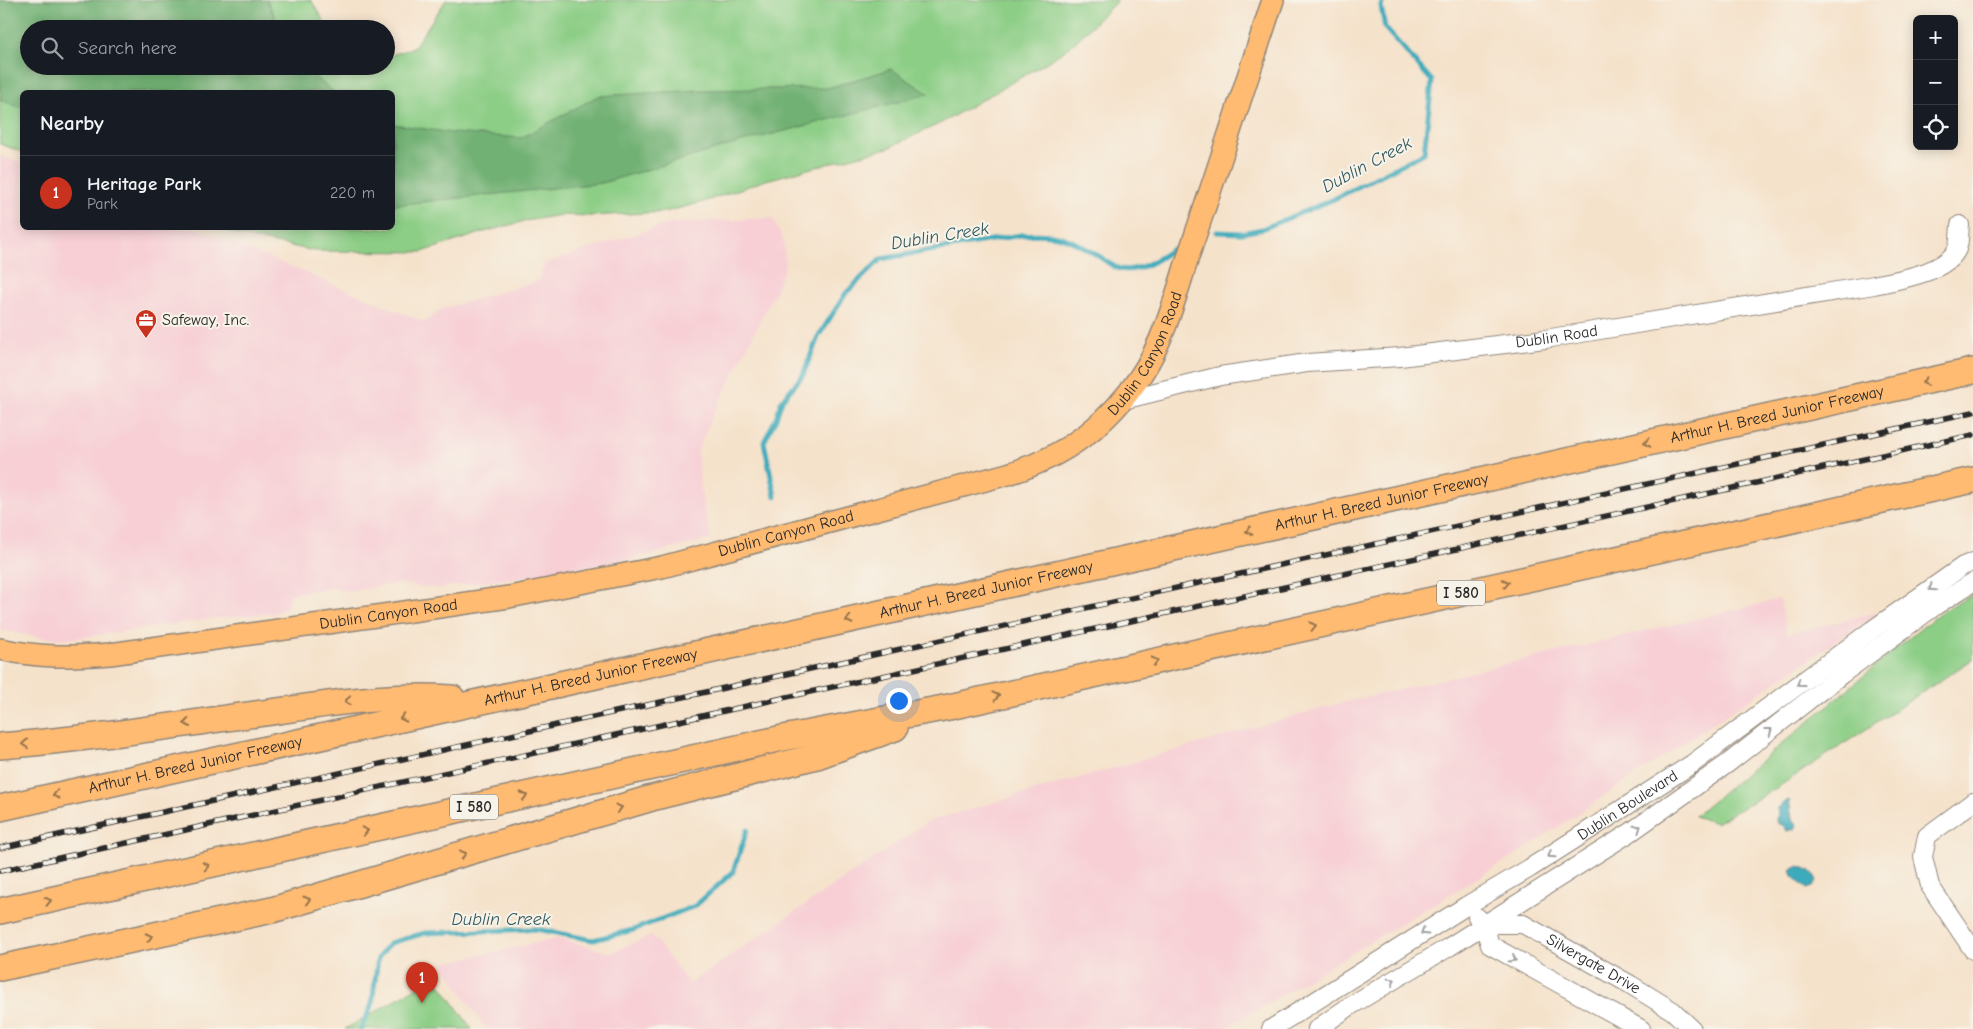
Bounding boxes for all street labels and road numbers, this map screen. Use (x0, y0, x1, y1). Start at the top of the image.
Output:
street label: Dublin Canyon Road (1104, 289, 1186, 419)
street label: Dublin Road (1515, 322, 1599, 352)
street label: Arthur H. Breed Junior Freeway (1668, 382, 1886, 447)
street label: Arthur H. Breed Junior Freeway (1273, 469, 1491, 534)
street label: Dublin Canyon Road (716, 507, 856, 560)
street label: Arthur H. Breed Junior Freeway (878, 557, 1095, 622)
road number: I 580 (1437, 580, 1485, 606)
street label: Dublin Canyon Road (318, 595, 459, 633)
street label: Arthur H. Breed Junior Freeway (482, 645, 700, 710)
street label: Arthur H. Breed Junior Freeway (87, 732, 305, 797)
street label: Dublin Boulevard (1574, 767, 1681, 844)
road number: I 580 (450, 794, 498, 820)
street label: Silvergate Drive (1543, 930, 1644, 998)

